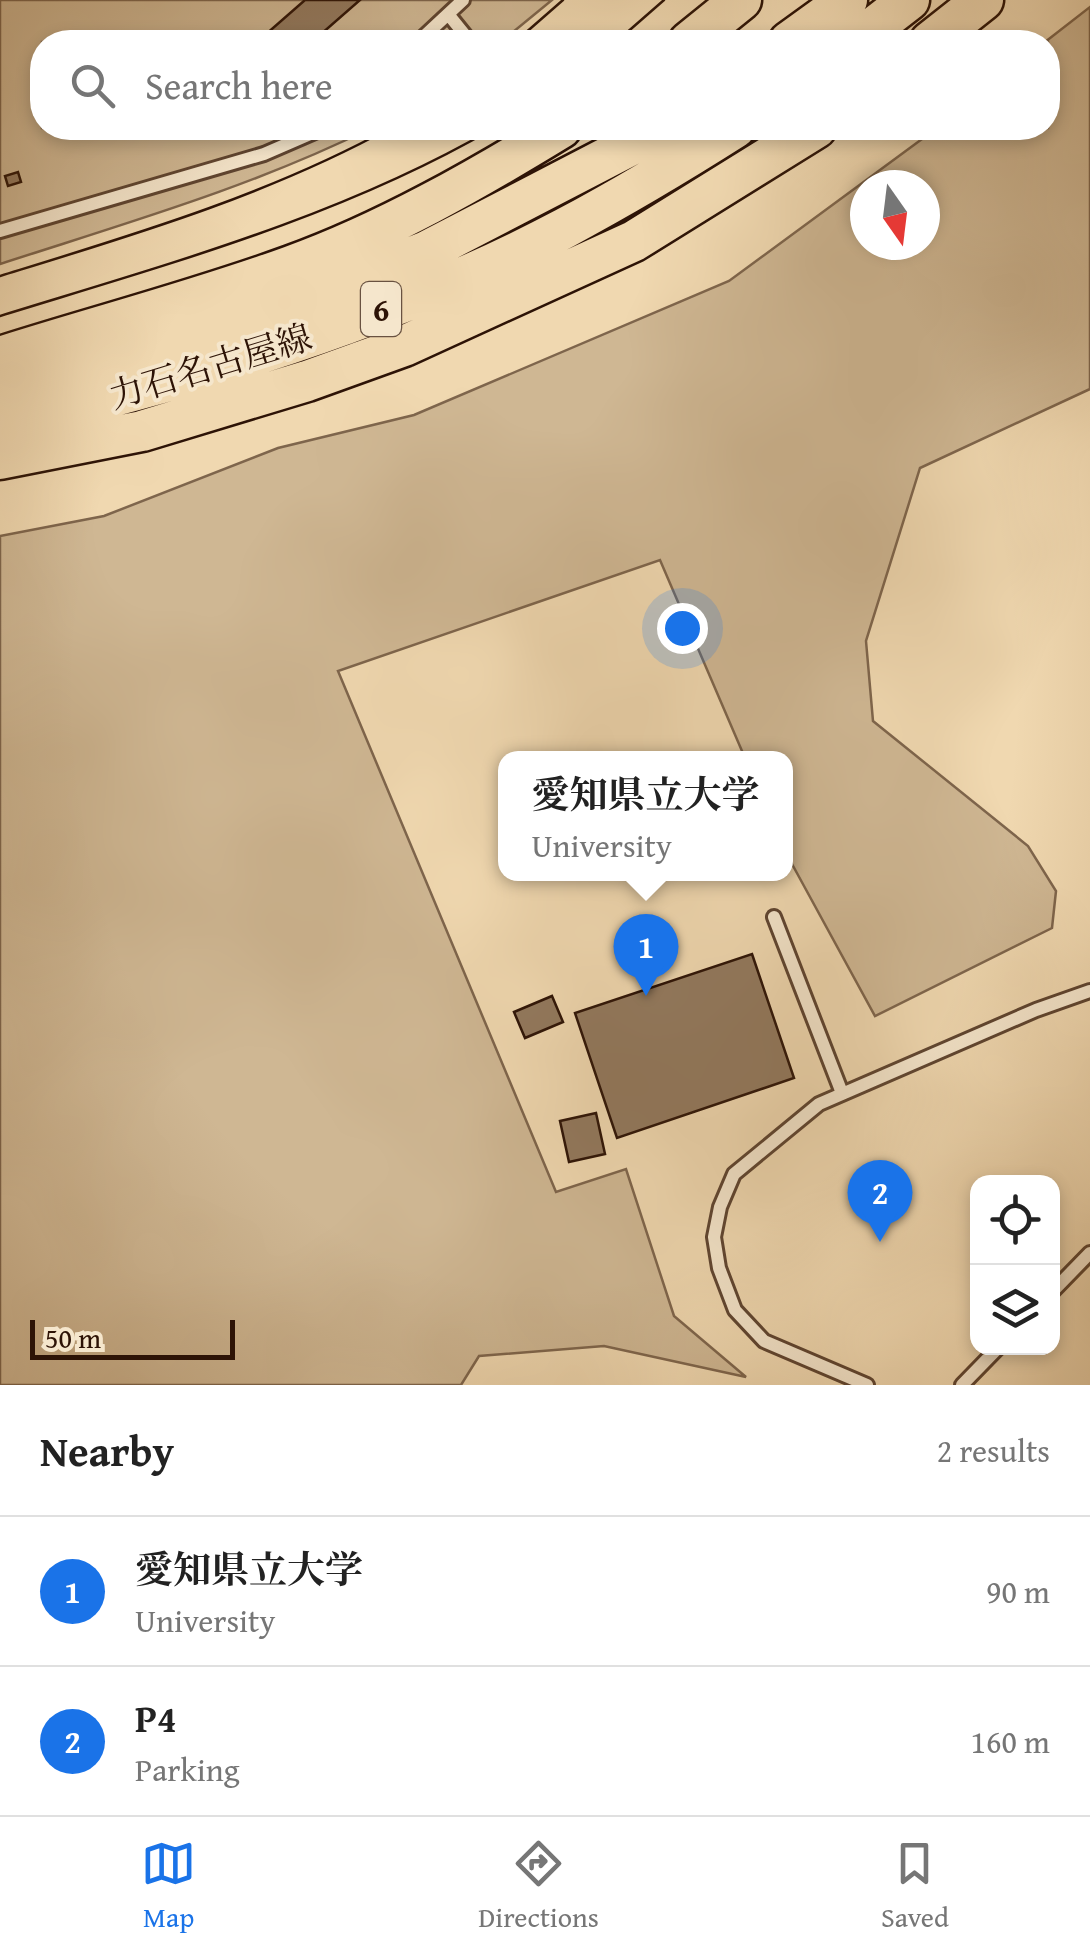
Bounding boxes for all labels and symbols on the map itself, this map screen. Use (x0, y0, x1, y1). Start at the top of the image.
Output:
north arrow (850, 170, 940, 260)
road number: 6 (361, 282, 401, 336)
street label: 力石名古屋線 (102, 311, 318, 421)
your location (657, 603, 708, 654)
pin: 1 (614, 914, 678, 996)
pin: 2 (848, 1160, 912, 1242)
scale bar (30, 1315, 235, 1360)

